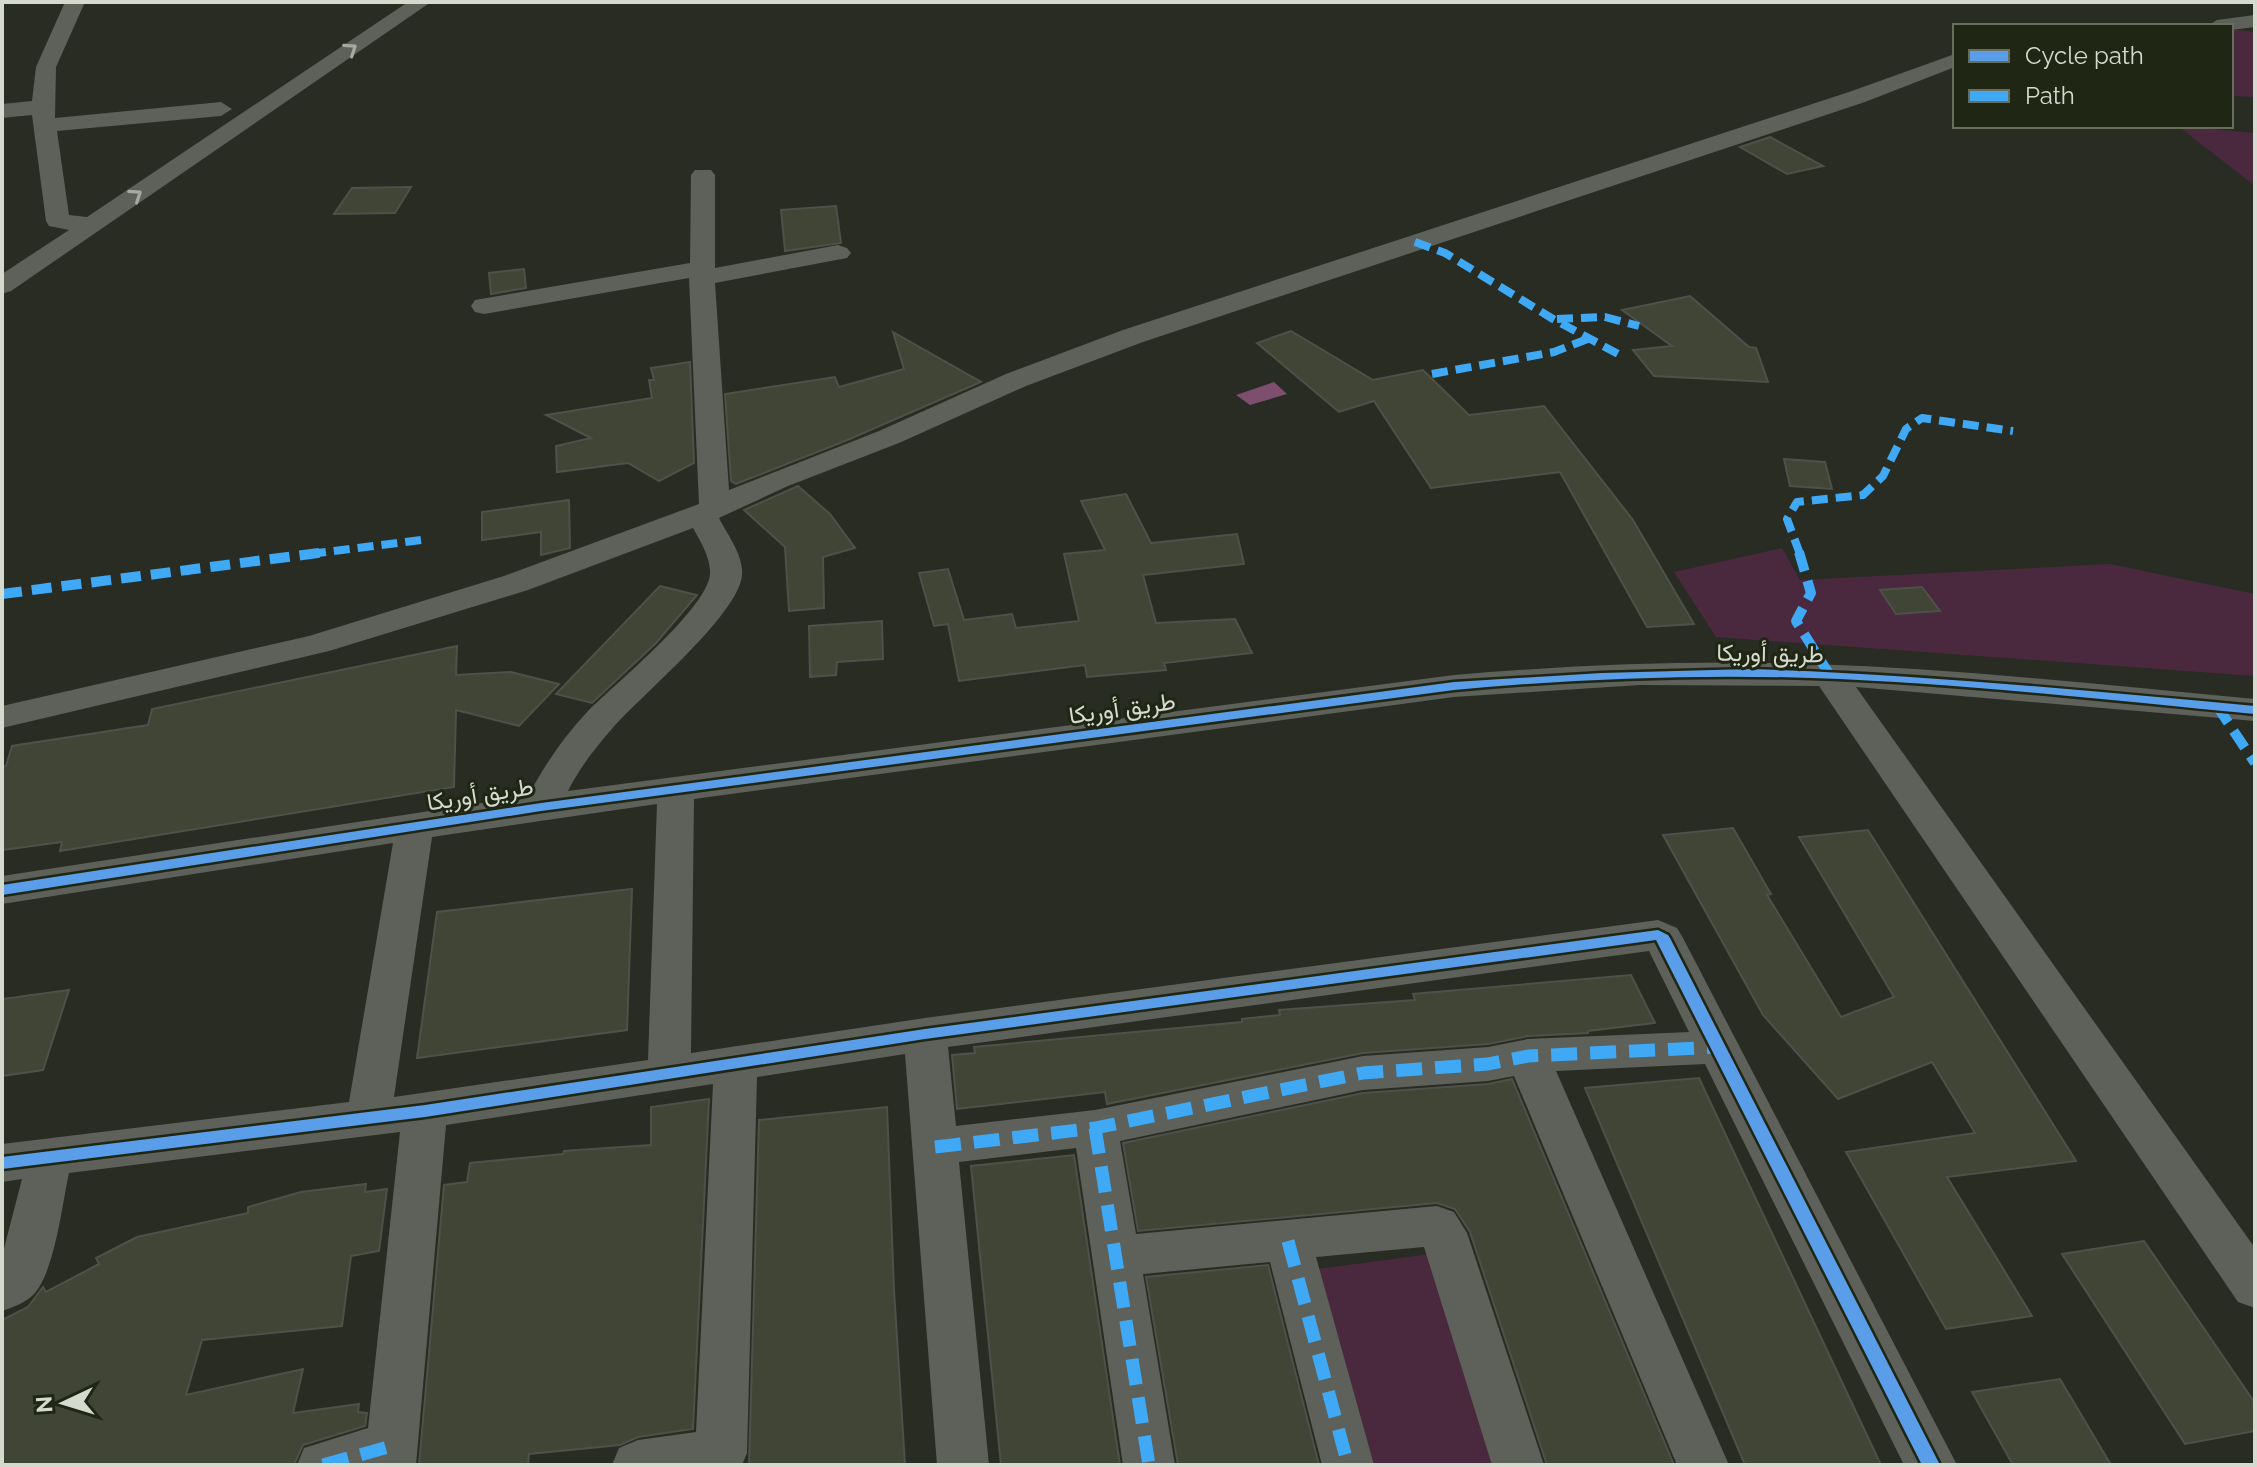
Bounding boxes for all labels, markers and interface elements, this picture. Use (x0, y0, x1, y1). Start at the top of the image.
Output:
legend (1953, 24, 2233, 128)
text: Cycle path (2025, 41, 2144, 70)
one-way arrow (343, 44, 357, 59)
text: Path (2025, 81, 2075, 110)
one-way arrow (127, 190, 142, 205)
street label: طريق أوريكا (1716, 638, 1824, 669)
street label: طريق أوريكا (1067, 686, 1177, 731)
street label: طريق أوريكا (425, 771, 535, 818)
north arrow (24, 1363, 104, 1443)
text: N (30, 1395, 58, 1414)

